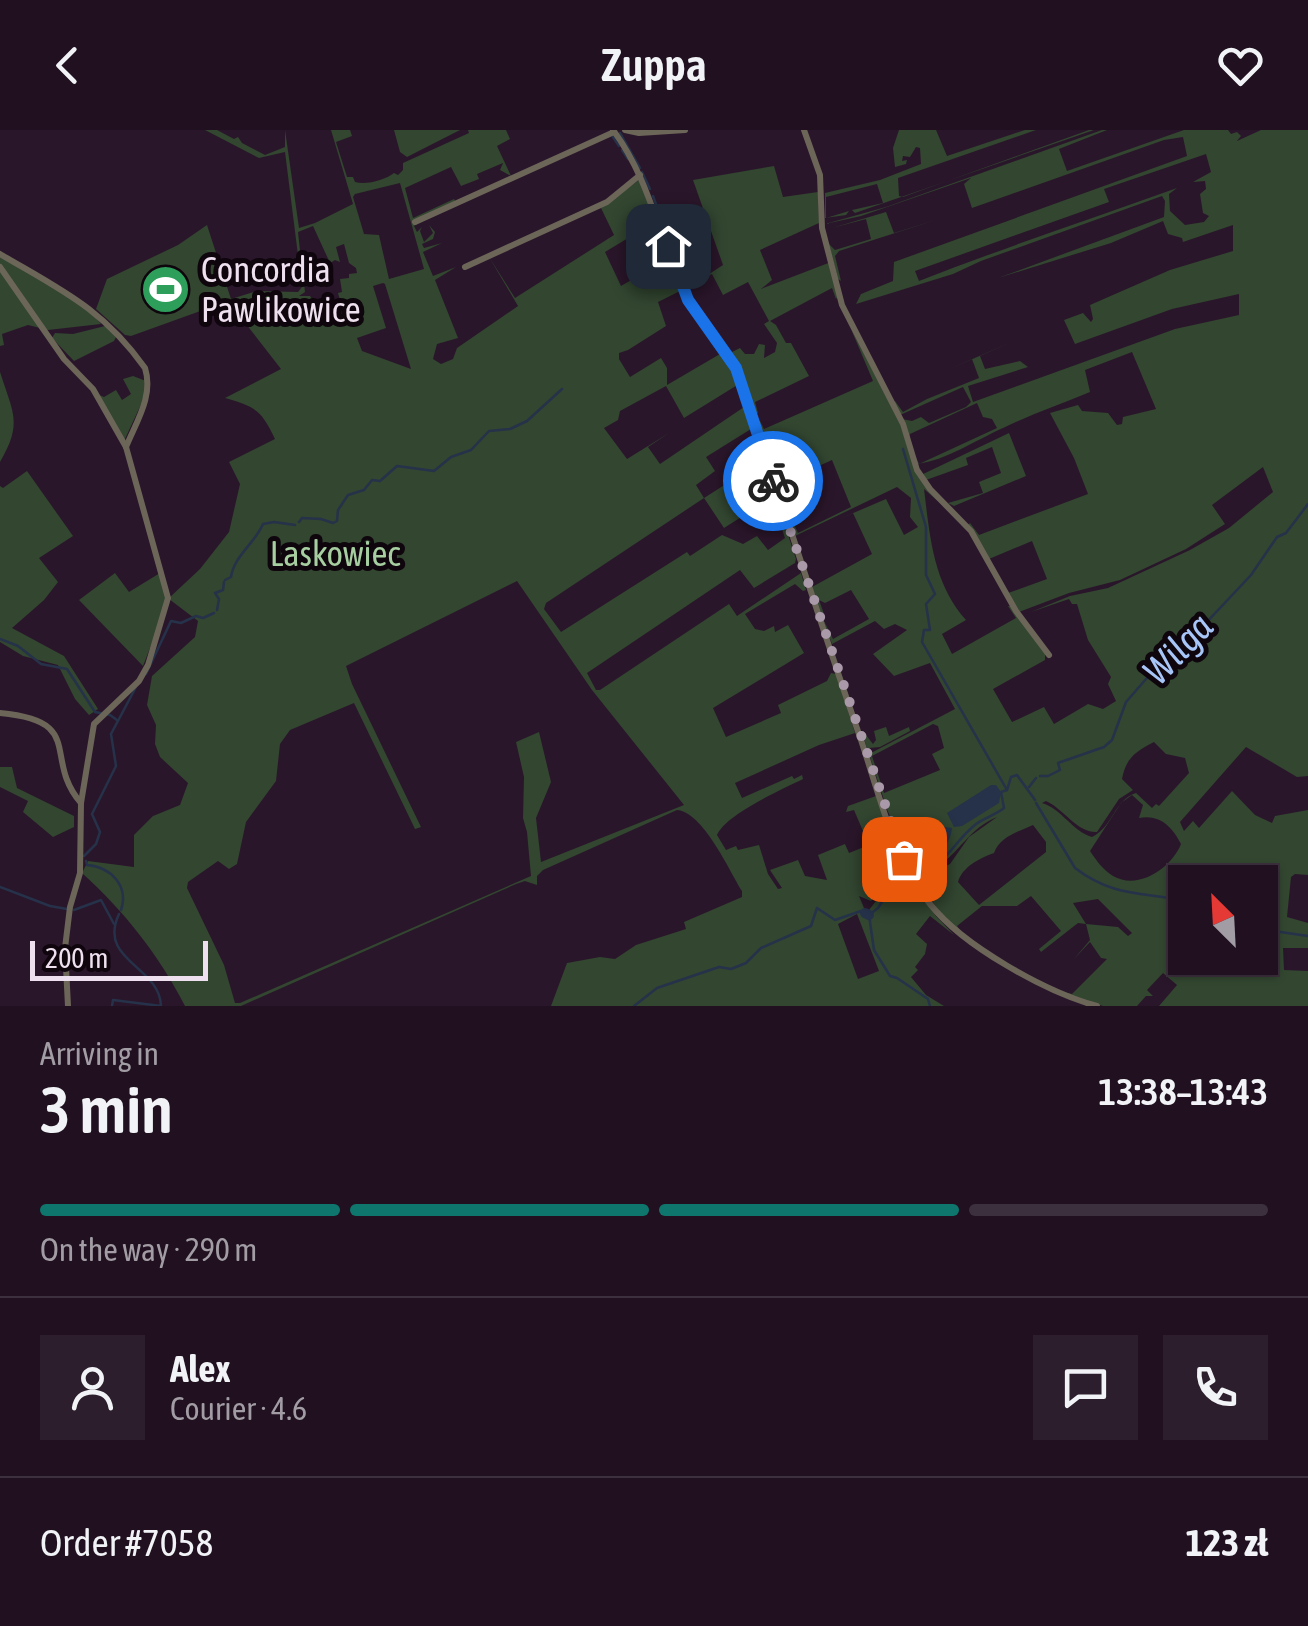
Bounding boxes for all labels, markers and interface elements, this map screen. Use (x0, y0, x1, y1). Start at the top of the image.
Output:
icon: back (40, 38, 95, 93)
icon: heart (1213, 38, 1268, 93)
text: Zuppa (601, 39, 707, 91)
pin (626, 204, 711, 289)
icon: home (641, 219, 696, 274)
place label: Concordia Pawlikowice (201, 249, 361, 329)
sports icon: Concordia Pawlikowice (140, 264, 192, 316)
courier (723, 431, 823, 531)
icon: bike (746, 454, 801, 509)
park label: Laskowiec (270, 533, 400, 573)
water label: Wilga (1134, 604, 1221, 693)
pin (862, 817, 947, 902)
icon: bag (877, 832, 932, 887)
north arrow (1168, 865, 1278, 975)
map controls (1168, 865, 1278, 975)
scale bar (30, 936, 208, 980)
text: 200 m (45, 942, 108, 974)
text: Arriving in (40, 1035, 159, 1072)
text: 13:38–13:43 (1098, 1070, 1268, 1113)
text: 3 min (40, 1072, 173, 1147)
text: On the way · 290 m (40, 1231, 257, 1268)
button: person (40, 1335, 145, 1440)
button: chat (1033, 1335, 1138, 1440)
button: phone (1163, 1335, 1268, 1440)
text: Alex (170, 1347, 231, 1390)
text: Courier · 4.6 (170, 1390, 307, 1427)
text: Order #7058 (40, 1521, 213, 1564)
text: 123 zł (1185, 1521, 1268, 1564)

